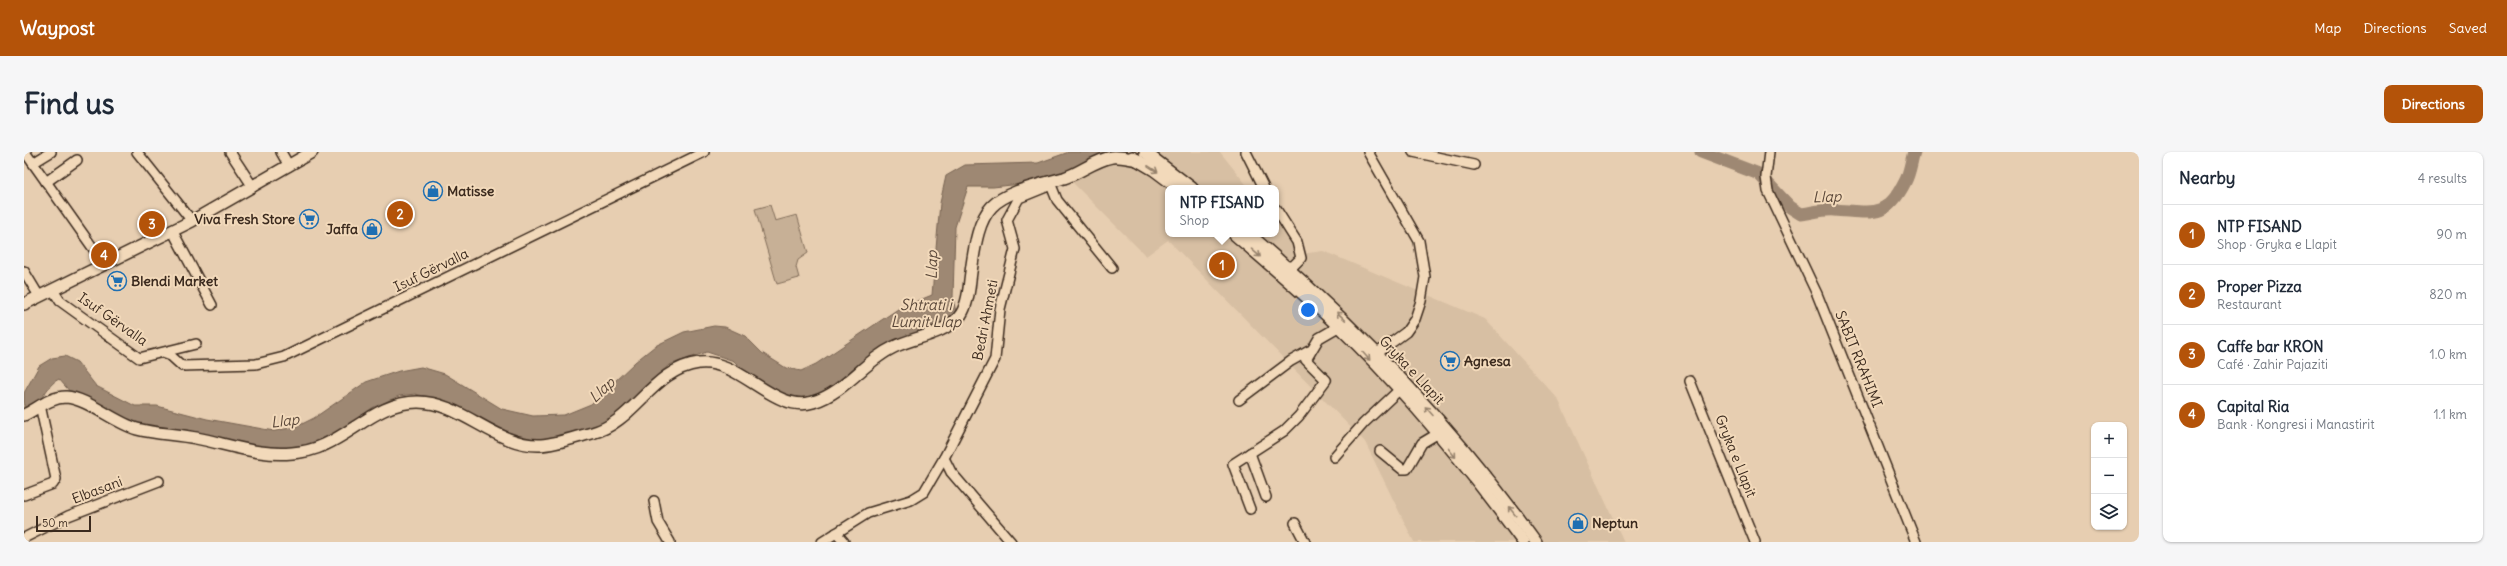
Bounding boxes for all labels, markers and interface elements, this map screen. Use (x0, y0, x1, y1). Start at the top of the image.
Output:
text: Waypost (20, 16, 95, 40)
text: Map (2314, 19, 2341, 37)
text: Directions (2363, 19, 2427, 37)
text: Saved (2449, 19, 2487, 37)
button: Directions (2384, 85, 2483, 123)
text: Find us (24, 86, 115, 122)
one-way arrow (1147, 165, 1158, 174)
text: Nearby (2179, 167, 2235, 189)
text: 4 results (2418, 170, 2467, 187)
shop icon: Matisse (422, 180, 444, 202)
place label: Matisse (447, 182, 495, 200)
popup (1165, 185, 1279, 237)
water label: Llap (1812, 186, 1843, 206)
text: NTP FISAND (1180, 193, 1264, 212)
pin: 2 (387, 199, 413, 229)
supermarket icon: Viva Fresh Store (298, 208, 320, 230)
pin: 3 (139, 209, 165, 239)
place label: Viva Fresh Store (194, 210, 295, 228)
text: Shop (1180, 212, 1209, 229)
text: NTP FISAND (2217, 217, 2302, 236)
shop icon: Jaffa (361, 218, 383, 240)
place label: Jaffa (326, 220, 358, 238)
text: 1 (2189, 226, 2195, 243)
text: 90 m (2436, 226, 2467, 243)
text: Shop · Gryka e Llapit (2217, 236, 2337, 253)
pin: 4 (91, 240, 117, 270)
street label: Isuf Gërvalla (391, 244, 471, 296)
one-way arrow (1250, 248, 1260, 257)
water label: Llap (922, 249, 941, 279)
pin: 1 (1209, 250, 1235, 280)
supermarket icon: Blendi Market (106, 270, 128, 292)
place label: Blendi Market (131, 272, 218, 290)
text: Proper Pizza (2217, 277, 2302, 296)
street label: Bedri Ahmeti (968, 278, 1002, 362)
text: 2 (2188, 286, 2196, 303)
text: 820 m (2429, 286, 2467, 303)
street label: Isuf Gërvalla (75, 288, 151, 350)
water label: Shtrati i Lumit Llap (891, 295, 963, 331)
text: Restaurant (2217, 296, 2282, 313)
your location (1298, 300, 1318, 320)
street label: SABIT RRAHIMI (1831, 308, 1887, 410)
one-way arrow (1336, 312, 1346, 321)
street label: Gryka e Llapit (1376, 332, 1449, 408)
text: Caffe bar KRON (2217, 337, 2324, 356)
text: 3 (2188, 346, 2196, 363)
text: 1.0 km (2429, 346, 2467, 363)
supermarket icon: Agnesa (1439, 350, 1461, 372)
one-way arrow (1361, 351, 1371, 361)
place label: Agnesa (1464, 352, 1511, 370)
text: Café · Zahir Pajaziti (2217, 356, 2328, 373)
water label: Llap (585, 372, 620, 406)
text: Capital Ria (2217, 397, 2289, 416)
one-way arrow (1424, 406, 1434, 416)
text: 4 (2188, 406, 2196, 423)
text: 1.1 km (2433, 406, 2467, 423)
water label: Llap (270, 409, 302, 432)
street label: Gryka e Llapit (1711, 412, 1761, 500)
text: Bank · Kongresi i Manastirit (2217, 416, 2375, 433)
map controls (2091, 422, 2127, 530)
button: + (2091, 422, 2127, 458)
one-way arrow (1448, 448, 1457, 459)
button: − (2091, 458, 2127, 494)
street label: Elbasani (69, 472, 125, 508)
button: layers (2091, 494, 2127, 530)
one-way arrow (1507, 506, 1516, 517)
shop icon: Neptun (1567, 512, 1589, 534)
scale bar (36, 514, 91, 533)
place label: Neptun (1592, 514, 1638, 532)
text: 50 m (42, 516, 68, 530)

